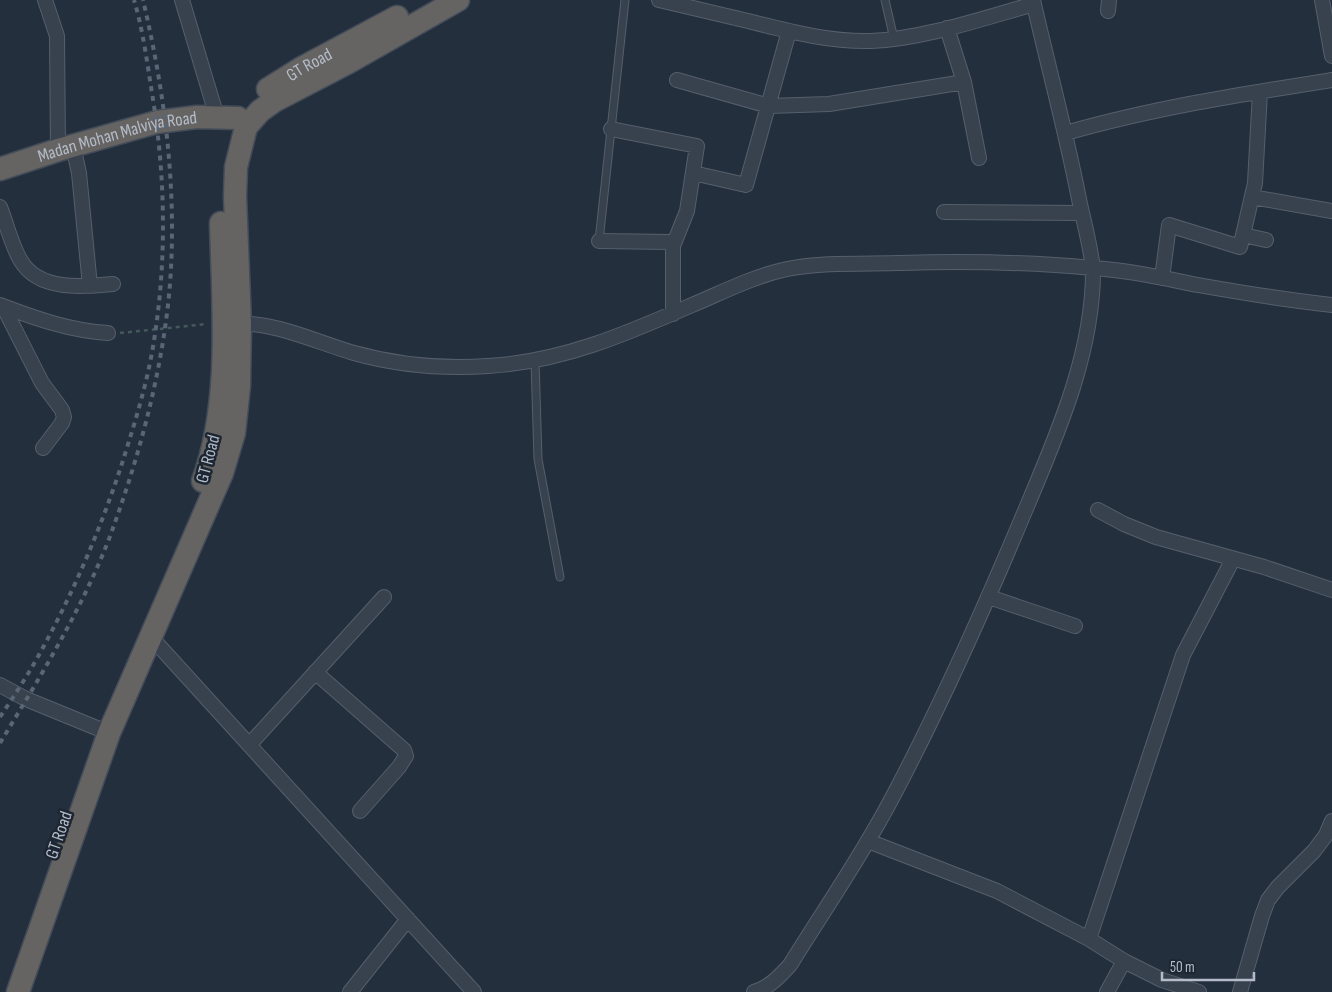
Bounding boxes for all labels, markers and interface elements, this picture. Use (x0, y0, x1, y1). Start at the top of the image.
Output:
street label: GT Road (282, 43, 336, 85)
street label: Madan Mohan Malviya Road (35, 107, 198, 167)
street label: GT Road (192, 433, 224, 485)
street label: GT Road (41, 808, 77, 862)
scale bar (1162, 950, 1254, 982)
text: 50 m (1170, 958, 1195, 977)

